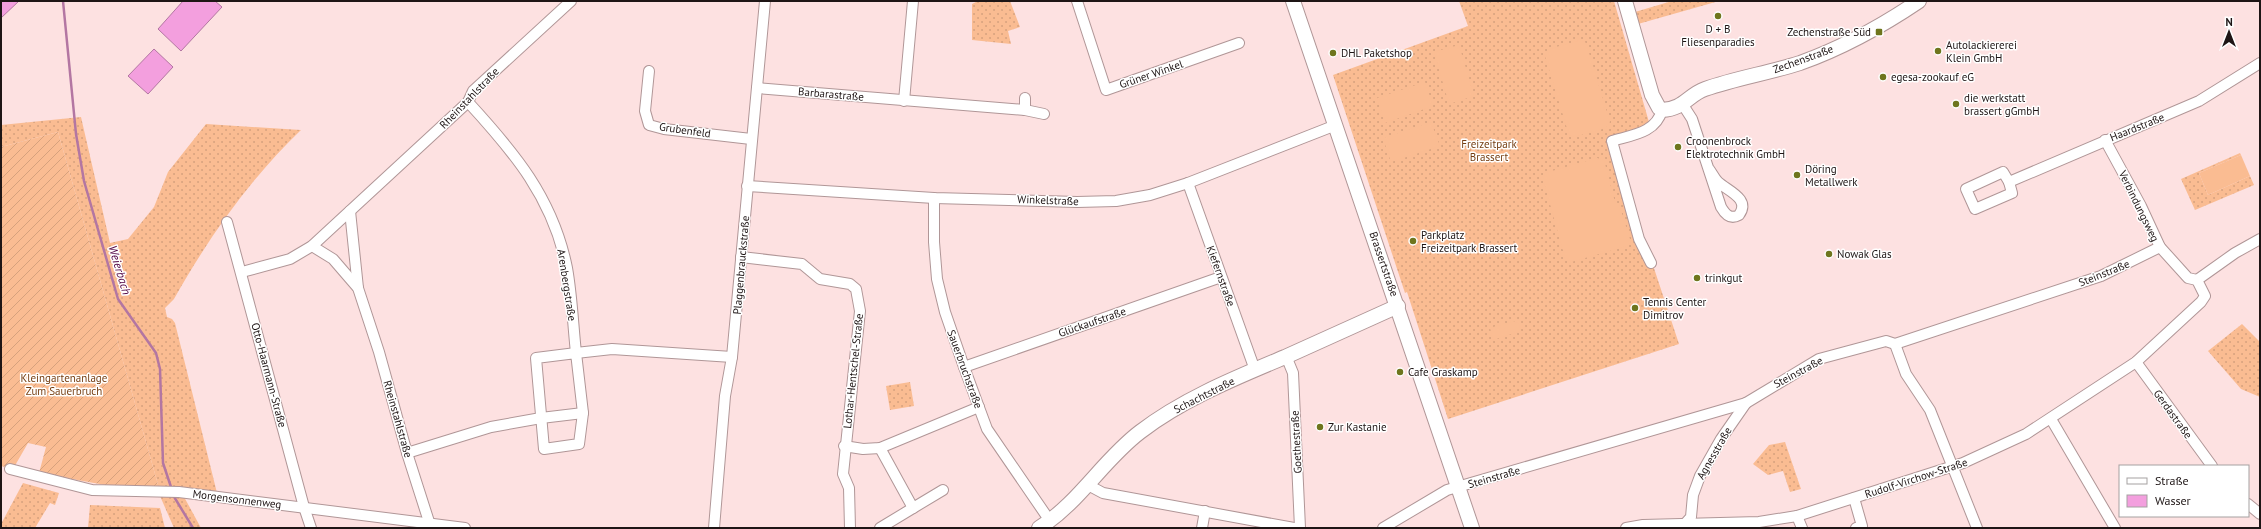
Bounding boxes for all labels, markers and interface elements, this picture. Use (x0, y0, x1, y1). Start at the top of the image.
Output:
marker: D + B Fliesenparadies (1713, 11, 1723, 21)
north arrow (2209, 12, 2249, 52)
text: N (2225, 15, 2233, 29)
place label: D + B Fliesenparadies (1681, 22, 1755, 49)
place label: Zechenstraße Süd (1787, 25, 1871, 39)
marker: Zechenstraße Süd (1874, 27, 1884, 37)
place label: Autolackiererei Klein GmbH (1946, 38, 2017, 65)
street label: Zechenstraße (1771, 41, 1835, 76)
place label: DHL Paketshop (1341, 46, 1412, 60)
marker: Autolackiererei Klein GmbH (1933, 46, 1943, 56)
marker: DHL Paketshop (1328, 48, 1338, 58)
street label: Grüner Winkel (1117, 56, 1185, 91)
street label: Rheinstahlstraße (436, 64, 502, 132)
place label: egesa-zookauf eG (1891, 70, 1974, 84)
marker: egesa-zookauf eG (1878, 72, 1888, 82)
street label: Barbarastraße (798, 84, 865, 104)
place label: die werkstatt brassert gGmbH (1964, 91, 2040, 118)
marker: die werkstatt brassert gGmbH (1951, 99, 1961, 109)
street label: Haardstraße (2108, 110, 2167, 144)
street label: Grubenfeld (658, 119, 712, 141)
place label: Croonenbrock Elektrotechnik GmbH (1686, 134, 1785, 161)
park label: Freizeitpark Brassert (1461, 137, 1517, 164)
marker: Croonenbrock Elektrotechnik GmbH (1673, 142, 1683, 152)
place label: Döring Metallwerk (1805, 162, 1858, 189)
street label: Verbindungsweg (2115, 167, 2162, 244)
marker: Döring Metallwerk (1792, 170, 1802, 180)
street label: Winkelstraße (1017, 192, 1079, 208)
street label: Plaggenbrauckstraße (730, 215, 752, 315)
place label: Parkplatz Freizeitpark Brassert (1421, 228, 1518, 255)
street label: Brassertstraße (1366, 230, 1402, 299)
marker: Parkplatz Freizeitpark Brassert (1408, 236, 1418, 246)
water label: Weierbach (105, 244, 135, 296)
street label: Kiefernstraße (1204, 244, 1239, 309)
place label: Nowak Glas (1837, 247, 1892, 261)
street label: Arenbergstraße (554, 248, 580, 322)
marker: Nowak Glas (1824, 249, 1834, 259)
street label: Steinstraße (2076, 256, 2132, 290)
place label: trinkgut (1705, 271, 1742, 285)
marker: trinkgut (1692, 273, 1702, 283)
place label: Tennis Center Dimitrov (1643, 295, 1707, 322)
marker: Tennis Center Dimitrov (1630, 303, 1640, 313)
street label: Glückaufstraße (1056, 304, 1128, 340)
street label: Lothar-Hentschel-Straße (840, 312, 866, 429)
street label: Otto-Haarmann-Straße (248, 321, 290, 429)
street label: Sauerbruchstraße (944, 328, 986, 411)
street label: Steinstraße (1771, 353, 1825, 391)
place label: Cafe Graskamp (1408, 365, 1478, 379)
marker: Cafe Graskamp (1395, 367, 1405, 377)
park label: Kleingartenanlage Zum Sauerbruch (21, 371, 108, 398)
street label: Schachtstraße (1171, 373, 1237, 416)
street label: Rheinstahlstraße (380, 379, 416, 460)
street label: Gerdastraße (2151, 387, 2196, 442)
street label: Goethestraße (1287, 410, 1305, 474)
place label: Zur Kastanie (1328, 420, 1387, 434)
marker: Zur Kastanie (1315, 422, 1325, 432)
street label: Agnesstraße (1693, 424, 1735, 482)
street label: Rudolf-Virchow-Straße (1863, 455, 1970, 501)
street label: Steinstraße (1466, 463, 1522, 491)
legend (2119, 465, 2249, 517)
text: Straße (2155, 473, 2189, 488)
street label: Morgensonnenweg (192, 487, 282, 511)
text: Wasser (2155, 493, 2191, 508)

